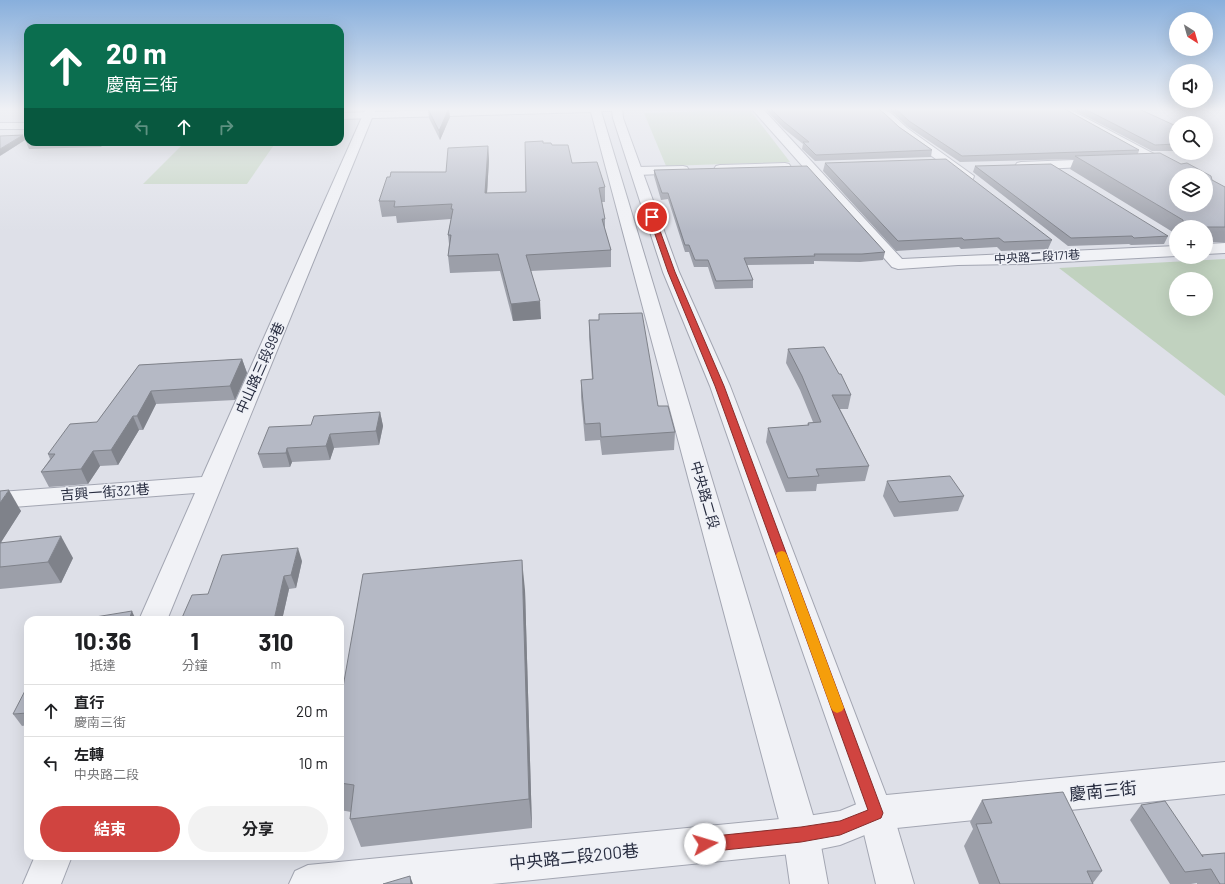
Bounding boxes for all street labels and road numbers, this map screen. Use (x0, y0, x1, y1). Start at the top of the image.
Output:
street label: 中央路二段171巷 (994, 247, 1080, 265)
street label: 中山路三段99巷 (232, 319, 287, 416)
street label: 中央路二段 (688, 459, 723, 531)
street label: 吉興一街321巷 (60, 480, 150, 503)
street label: 慶南三街 (1068, 777, 1138, 804)
street label: 中央路二段200巷 (508, 839, 640, 873)

